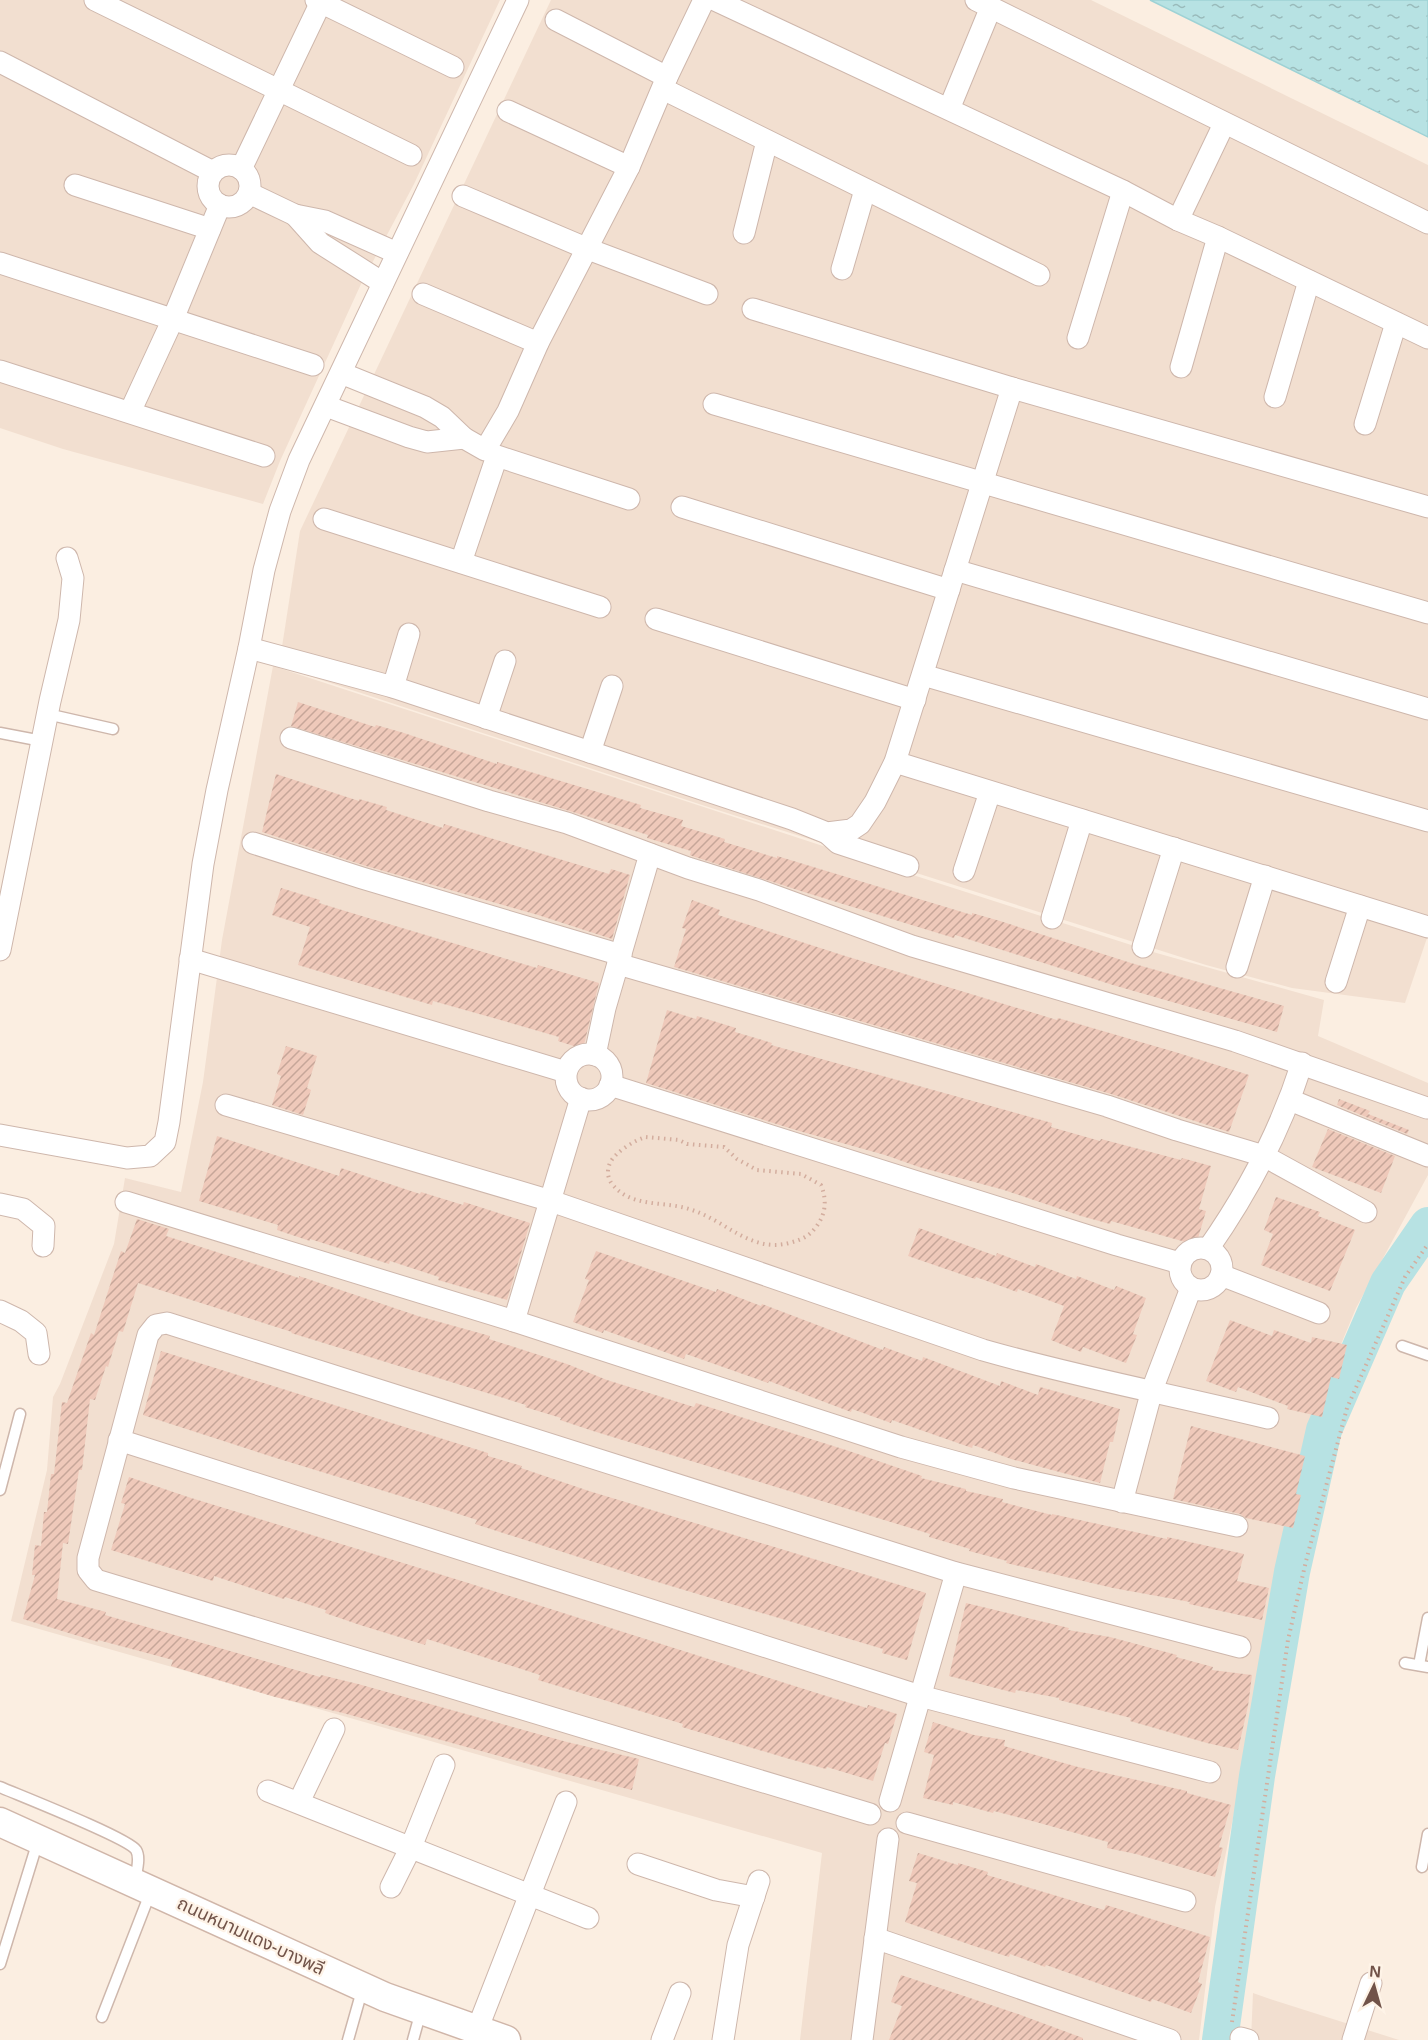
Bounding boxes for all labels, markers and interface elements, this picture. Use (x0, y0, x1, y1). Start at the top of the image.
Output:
street label: ถนนหนามแดง-บางพลี (174, 1893, 328, 1979)
north arrow (1344, 1956, 1404, 2016)
text: N (1369, 1963, 1382, 1981)

